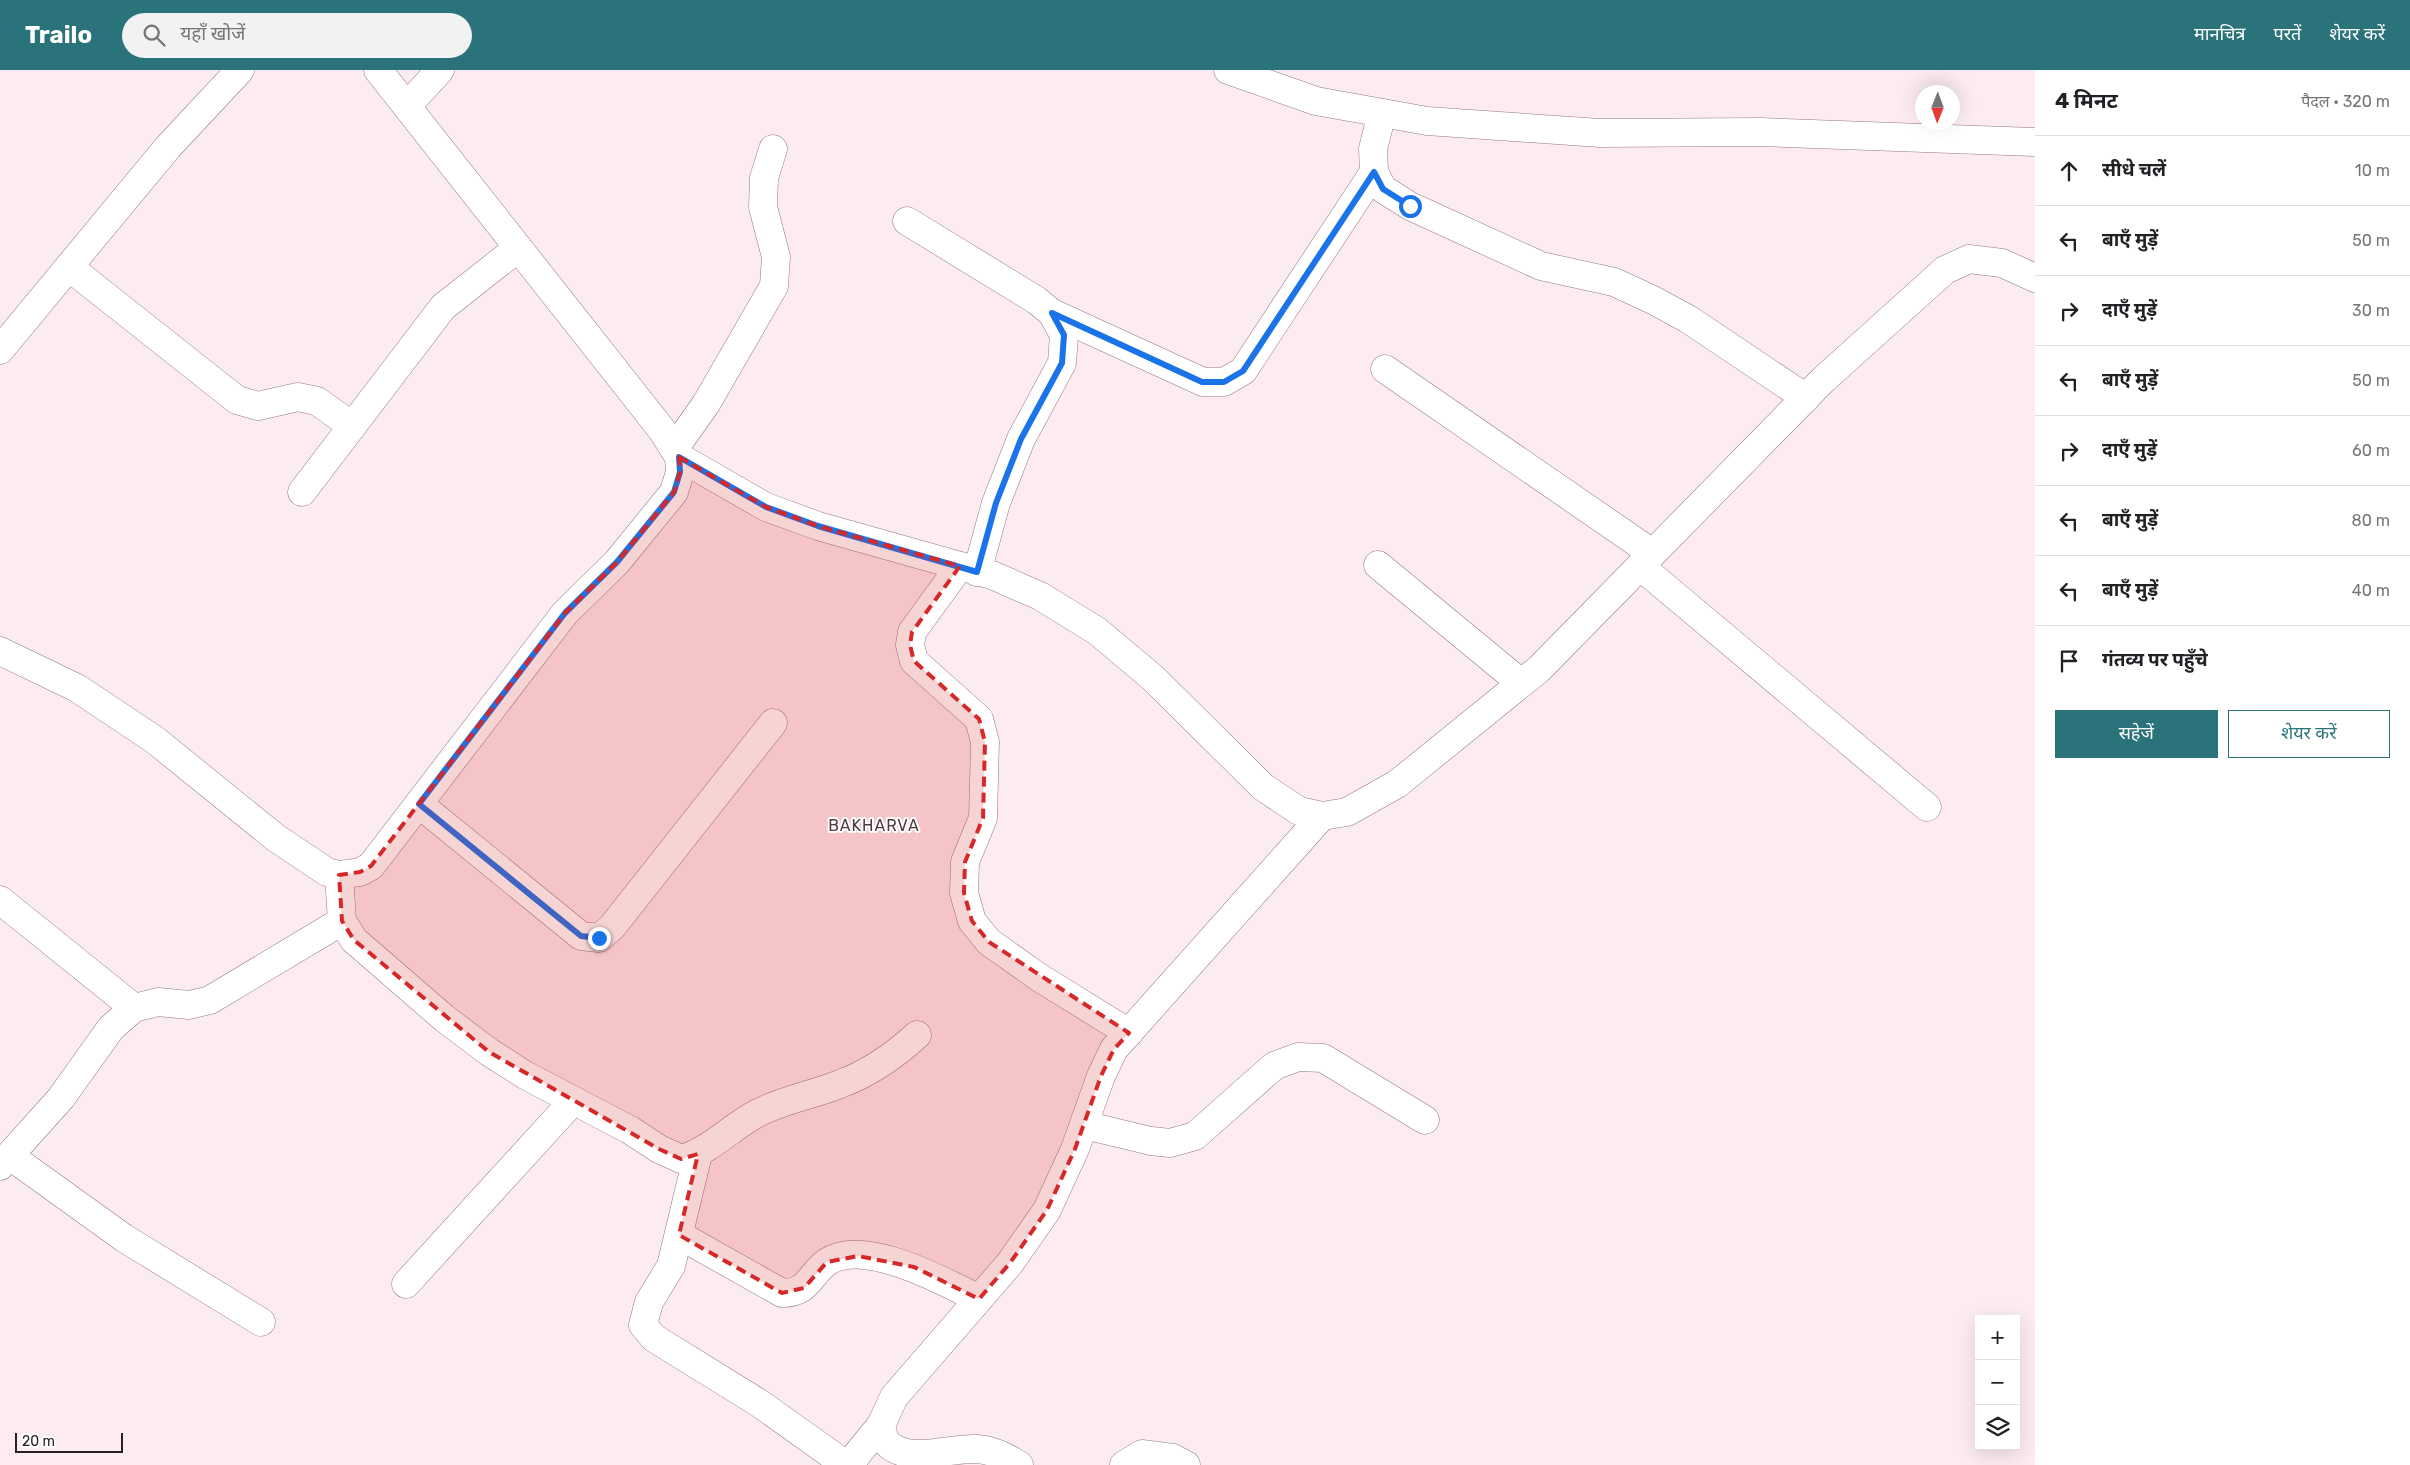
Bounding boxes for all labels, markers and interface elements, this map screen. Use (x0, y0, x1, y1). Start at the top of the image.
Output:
search box (122, 13, 472, 58)
text: Trailo (25, 21, 92, 49)
icon: search (140, 21, 168, 49)
text: यहाँ खोजें (180, 22, 245, 45)
text: मानचित्र (2194, 23, 2246, 45)
text: परतें (2274, 23, 2301, 45)
text: शेयर करें (2329, 23, 2385, 45)
north arrow (1915, 85, 1960, 130)
text: 4 मिनट (2055, 88, 2118, 113)
text: पैदल · 320 m (2301, 92, 2390, 111)
icon: ahead (2055, 157, 2083, 185)
text: सीधे चलें (2102, 158, 2166, 181)
text: 10 m (2355, 161, 2390, 180)
route start (1399, 195, 1422, 218)
icon: left (2055, 227, 2083, 255)
text: बाएँ मुड़ें (2102, 228, 2158, 251)
text: 50 m (2352, 231, 2390, 250)
icon: right (2055, 297, 2083, 325)
text: दाएँ मुड़ें (2102, 298, 2157, 321)
text: 30 m (2352, 301, 2390, 320)
icon: left (2055, 367, 2083, 395)
text: बाएँ मुड़ें (2102, 368, 2158, 391)
text: 50 m (2352, 371, 2390, 390)
icon: right (2055, 437, 2083, 465)
text: दाएँ मुड़ें (2102, 438, 2157, 461)
text: 60 m (2352, 441, 2390, 460)
icon: left (2055, 507, 2083, 535)
text: बाएँ मुड़ें (2102, 508, 2158, 531)
text: 80 m (2352, 511, 2390, 530)
icon: left (2055, 577, 2083, 605)
text: बाएँ मुड़ें (2102, 578, 2158, 601)
text: 40 m (2352, 581, 2390, 600)
icon: arrive (2055, 647, 2083, 675)
text: गंतव्य पर पहुँचे (2102, 648, 2208, 671)
button: सहेजें (2055, 710, 2218, 758)
button: शेयर करें (2228, 710, 2390, 758)
district label: BAKHARVA (828, 816, 920, 835)
route end (588, 927, 611, 950)
map controls (1975, 1315, 2020, 1450)
button: + (1975, 1315, 2020, 1360)
button: − (1975, 1360, 2020, 1405)
button: layers (1975, 1405, 2020, 1450)
scale bar (15, 1430, 122, 1453)
text: 20 m (22, 1433, 55, 1450)

